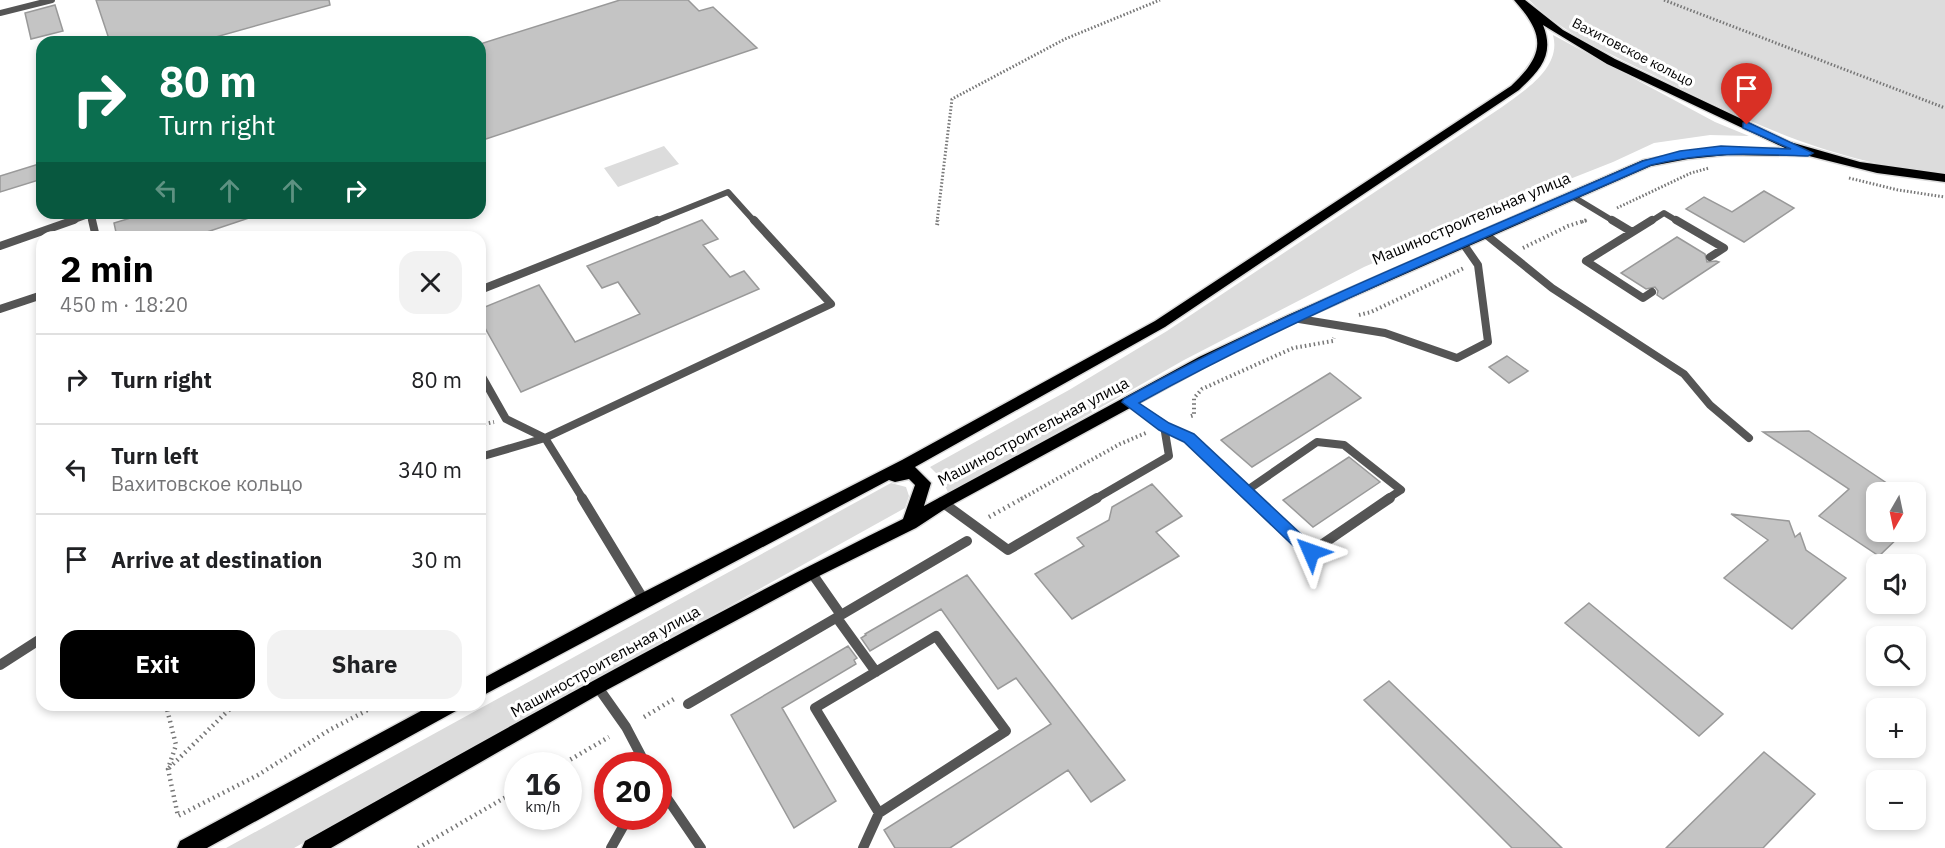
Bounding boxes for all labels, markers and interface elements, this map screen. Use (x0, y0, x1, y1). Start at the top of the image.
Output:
street label: Вахитовское кольцо (1569, 14, 1697, 91)
text: 80 m (159, 54, 257, 109)
icon: right (60, 60, 138, 138)
pin (1721, 63, 1772, 125)
icon: arrive (1730, 72, 1763, 105)
text: Turn right (159, 107, 276, 142)
street label: Машиностроительная улица (1369, 167, 1574, 269)
icon: left (150, 174, 183, 207)
icon: ahead (213, 174, 246, 207)
icon: ahead (276, 174, 309, 207)
icon: right (339, 174, 372, 207)
text: 2 min (60, 245, 154, 292)
button: close (399, 251, 462, 314)
text: 450 m · 18:20 (60, 291, 188, 318)
icon: right (60, 363, 93, 396)
text: Turn right (111, 365, 212, 394)
text: 80 m (411, 365, 462, 394)
street label: Машиностроительная улица (934, 372, 1132, 490)
text: Turn left (111, 441, 199, 470)
icon: left (60, 453, 93, 486)
text: 340 m (398, 455, 462, 484)
text: Вахитовское кольцо (111, 470, 303, 497)
north arrow (1866, 482, 1926, 542)
map controls (1866, 482, 1926, 830)
position arrow (1279, 520, 1343, 584)
icon: arrive (60, 543, 93, 576)
text: Arrive at destination (111, 545, 322, 574)
text: 30 m (411, 545, 462, 574)
button: sound (1866, 554, 1926, 614)
street label: Машиностроительная улица (507, 600, 704, 721)
button: search (1866, 626, 1926, 686)
button: Exit (60, 630, 255, 699)
button: Share (267, 630, 462, 699)
button: + (1866, 698, 1926, 758)
speed limit sign: 20 (594, 752, 672, 830)
text: 16 (525, 764, 561, 803)
button: − (1866, 770, 1926, 830)
text: km/h (525, 797, 561, 816)

